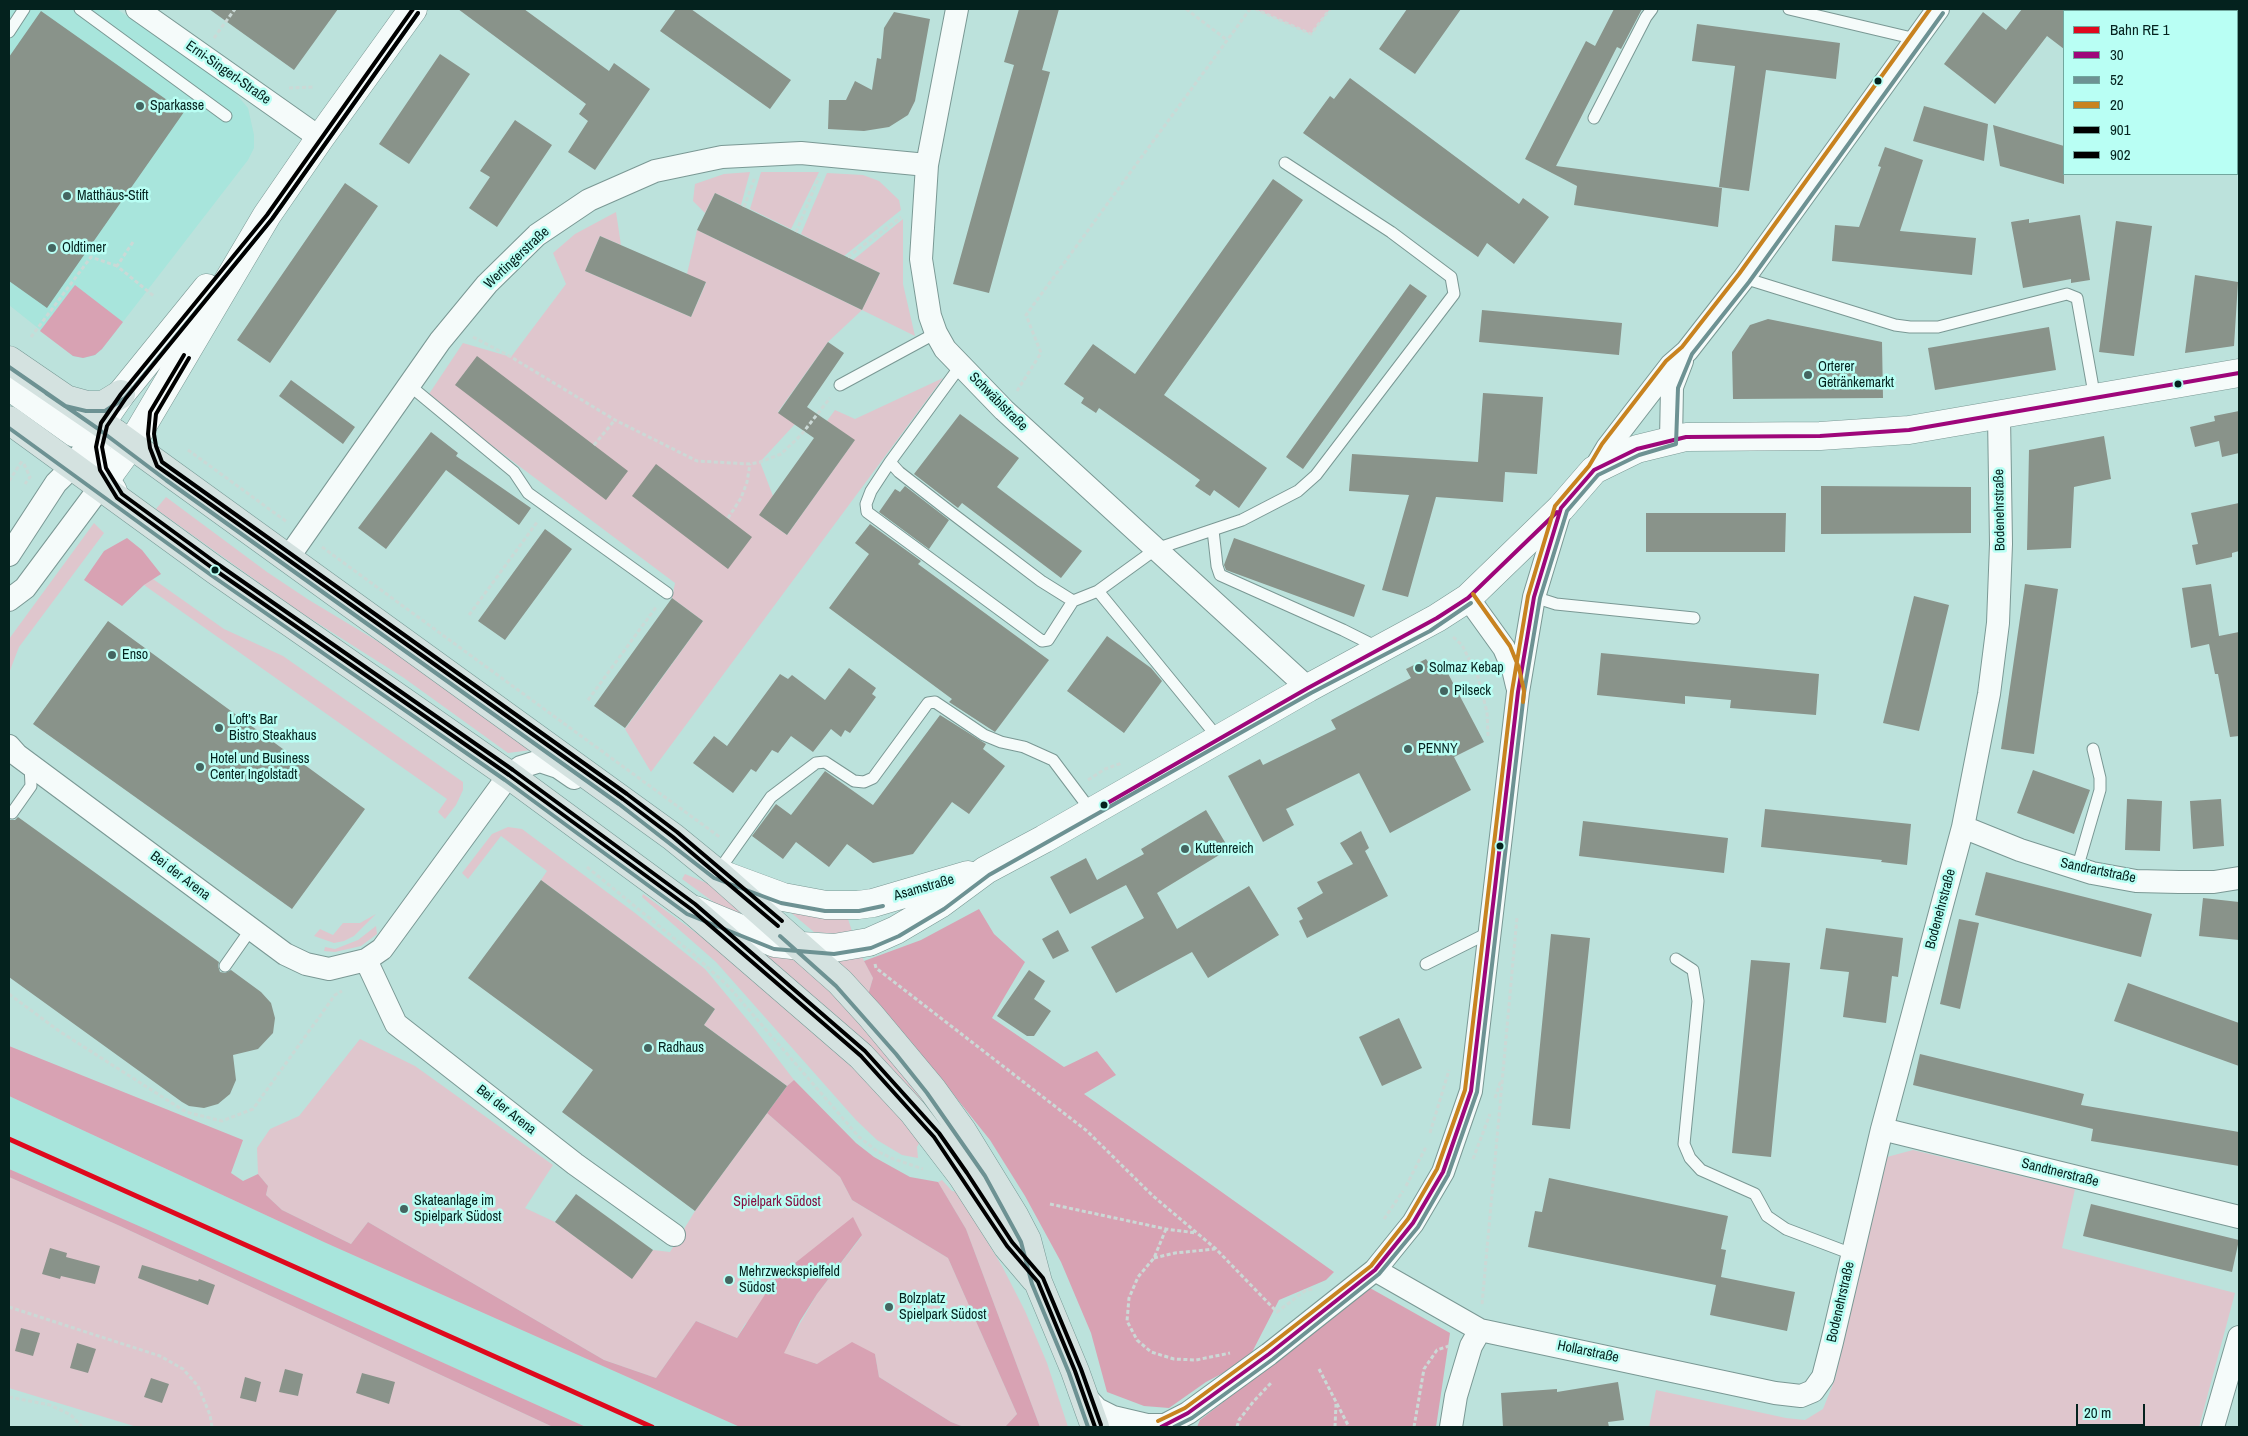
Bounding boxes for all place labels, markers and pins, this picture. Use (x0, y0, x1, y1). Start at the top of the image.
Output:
unlabelled marker (1873, 76, 1883, 86)
place label: Sparkasse (150, 98, 204, 114)
marker: Sparkasse (134, 100, 146, 112)
place label: Matthäus-Stift (77, 188, 148, 204)
marker: Matthäus-Stift (61, 190, 73, 202)
place label: Oldtimer (62, 240, 106, 256)
marker: Oldtimer (46, 242, 58, 254)
place label: Orterer Getränkemarkt (1818, 359, 1894, 392)
marker: Orterer Getränkemarkt (1802, 369, 1814, 381)
unlabelled marker (2173, 379, 2183, 389)
unlabelled marker (210, 565, 220, 575)
place label: Enso (122, 647, 148, 663)
marker: Enso (106, 649, 118, 661)
place label: Solmaz Kebap (1429, 660, 1504, 676)
marker: Solmaz Kebap (1413, 662, 1425, 674)
place label: Pilseck (1454, 683, 1491, 699)
marker: Pilseck (1438, 685, 1450, 697)
place label: Loft’s Bar Bistro Steakhaus (229, 712, 316, 744)
marker: Loft’s Bar Bistro Steakhaus (213, 722, 225, 734)
place label: PENNY (1418, 741, 1458, 757)
marker: PENNY (1402, 743, 1414, 755)
place label: Hotel und Business Center Ingolstadt (210, 751, 310, 784)
marker: Hotel und Business Center Ingolstadt (194, 761, 206, 773)
unlabelled marker (1099, 800, 1109, 810)
place label: Kuttenreich (1195, 841, 1254, 857)
unlabelled marker (1495, 841, 1505, 851)
marker: Kuttenreich (1179, 843, 1191, 855)
place label: Radhaus (658, 1040, 704, 1056)
marker: Radhaus (642, 1042, 654, 1054)
place label: Skateanlage im Spielpark Südost (414, 1193, 501, 1226)
marker: Skateanlage im Spielpark Südost (398, 1203, 410, 1215)
place label: Mehrzweckspielfeld Südost (739, 1264, 840, 1296)
marker: Mehrzweckspielfeld Südost (723, 1274, 735, 1286)
place label: Bolzplatz Spielpark Südost (899, 1291, 986, 1324)
marker: Bolzplatz Spielpark Südost (883, 1301, 895, 1313)

